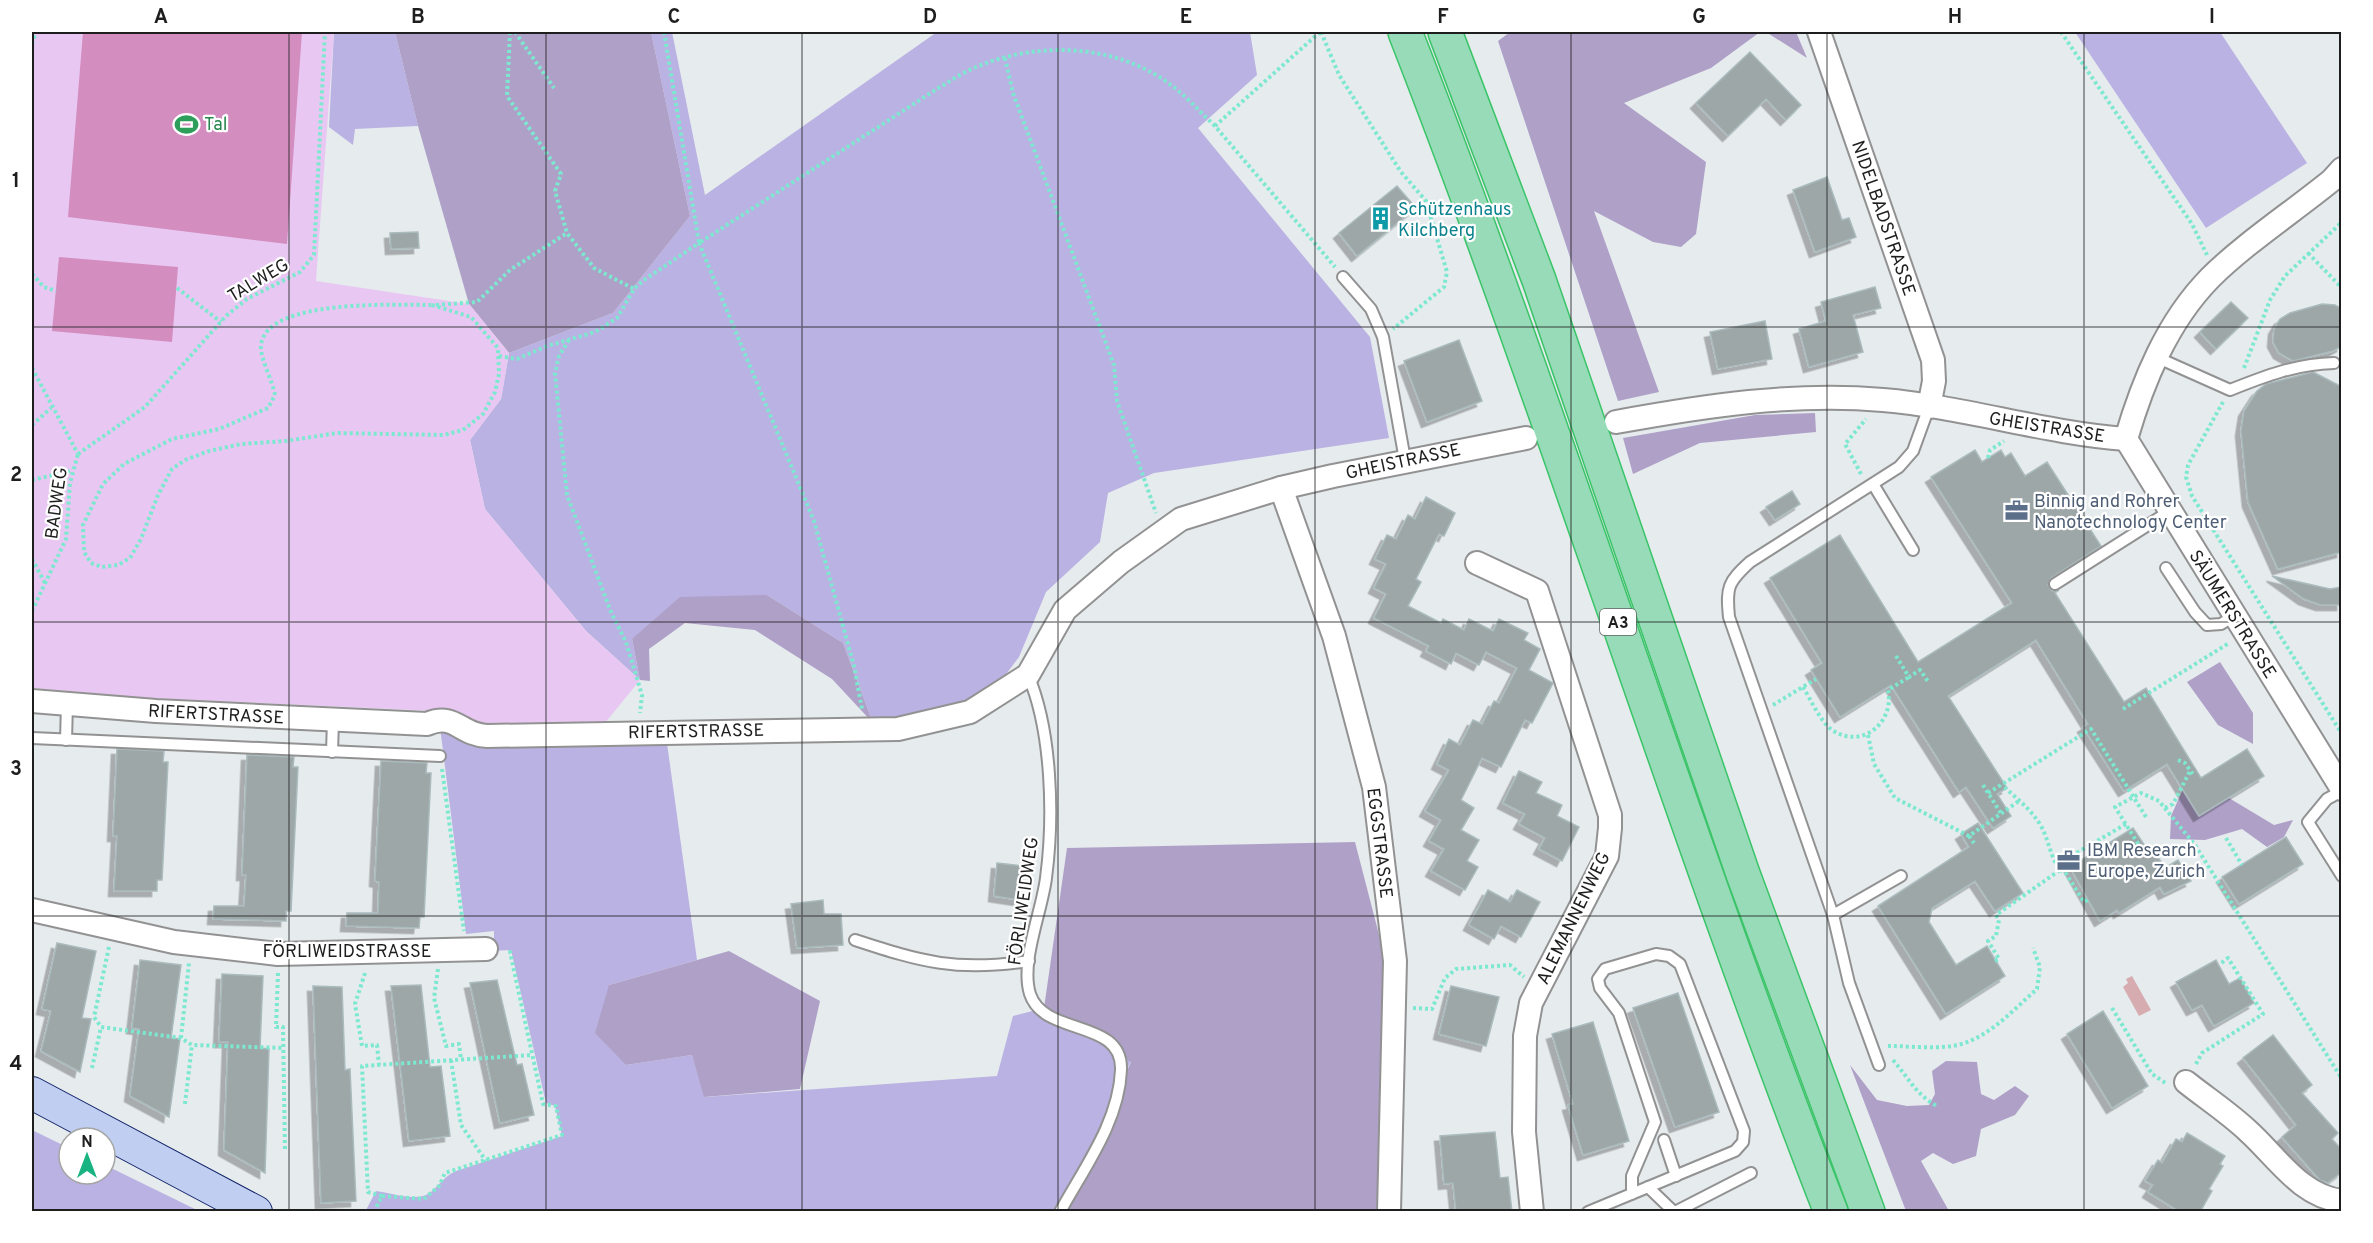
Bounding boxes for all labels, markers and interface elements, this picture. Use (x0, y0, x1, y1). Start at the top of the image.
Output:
text: A (154, 5, 168, 31)
text: B (411, 5, 425, 31)
text: C (668, 5, 680, 31)
text: D (923, 5, 937, 31)
text: E (1180, 5, 1192, 31)
text: F (1437, 5, 1449, 31)
text: G (1692, 5, 1706, 31)
text: H (1948, 5, 1962, 31)
text: I (2209, 5, 2215, 31)
sports icon: Tal (173, 111, 199, 137)
place label: Tal (204, 114, 228, 137)
street label: NIDELBADSTRASSE (1845, 138, 1920, 299)
text: 1 (12, 169, 20, 195)
place label: Schützenhaus Kilchberg (1398, 199, 1512, 243)
building icon: Schützenhaus Kilchberg (1367, 206, 1393, 232)
street label: TALWEG (224, 254, 294, 309)
street label: GHEISTRASSE (1987, 408, 2106, 449)
street label: GHEISTRASSE (1344, 439, 1463, 486)
text: 2 (10, 463, 22, 489)
street label: BADWEG (41, 466, 74, 541)
place label: Binnig and Rohrer Nanotechnology Center (2034, 491, 2227, 535)
office icon: Binnig and Rohrer Nanotechnology Center (2003, 498, 2029, 524)
street label: SÄUMERSTRASSE (2183, 545, 2282, 683)
road number: A3 (1600, 609, 1636, 635)
street label: RIFERTSTRASSE (147, 700, 285, 731)
street label: RIFERTSTRASSE (628, 720, 764, 745)
text: 3 (10, 757, 22, 783)
street label: EGGSTRASSE (1360, 786, 1397, 900)
street label: FÖRLIWEIDWEG (1002, 835, 1045, 967)
place label: IBM Research Europe, Zurich (2087, 840, 2205, 884)
office icon: IBM Research Europe, Zurich (2056, 847, 2082, 873)
street label: ALEMANNENWEG (1532, 849, 1616, 989)
street label: FÖRLIWEIDSTRASSE (262, 939, 432, 964)
text: 4 (10, 1052, 22, 1078)
north arrow (57, 1126, 117, 1186)
text: N (81, 1133, 93, 1153)

